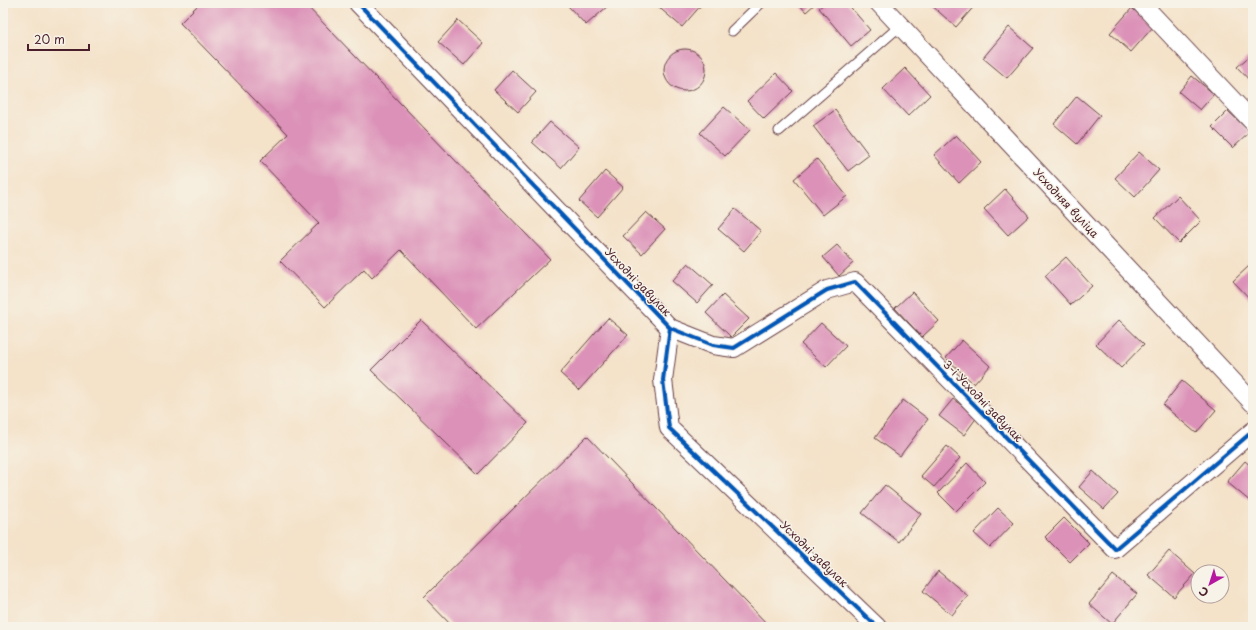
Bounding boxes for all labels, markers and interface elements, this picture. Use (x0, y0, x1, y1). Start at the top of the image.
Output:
scale bar (28, 26, 89, 52)
text: 20 m (34, 30, 65, 48)
street label: Усходняя вуліца (1030, 164, 1103, 241)
street label: Усходні завулак (601, 244, 676, 320)
street label: 3-і Усходні завулак (940, 356, 1027, 446)
street label: Усходні завулак (776, 517, 853, 591)
north arrow (1190, 564, 1230, 604)
text: С (1195, 583, 1212, 601)

